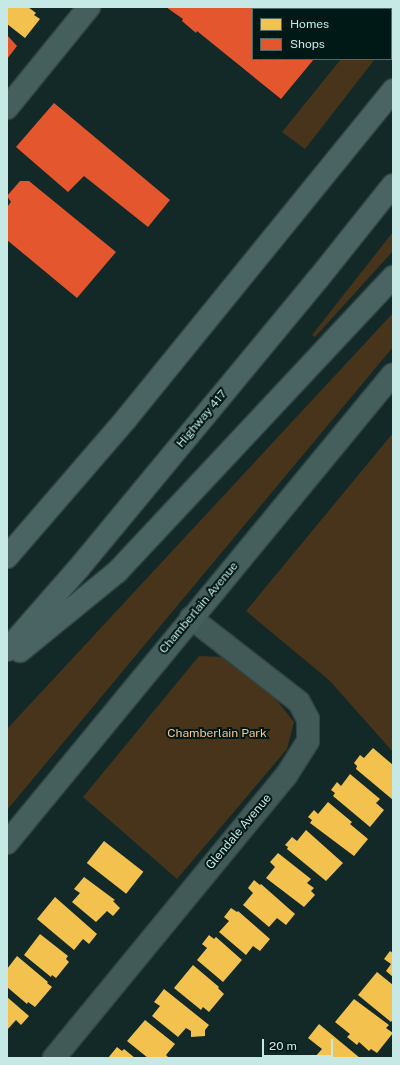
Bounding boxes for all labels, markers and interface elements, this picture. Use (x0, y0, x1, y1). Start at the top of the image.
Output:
legend (252, 8, 392, 60)
text: Homes (290, 17, 329, 31)
text: Shops (290, 37, 325, 51)
street label: Highway 417 (174, 387, 230, 451)
street label: Chamberlain Avenue (156, 559, 242, 657)
park label: Chamberlain Park (167, 727, 267, 741)
street label: Glendale Avenue (203, 791, 275, 873)
scale bar (264, 1031, 335, 1057)
text: 20 m (269, 1039, 297, 1053)

